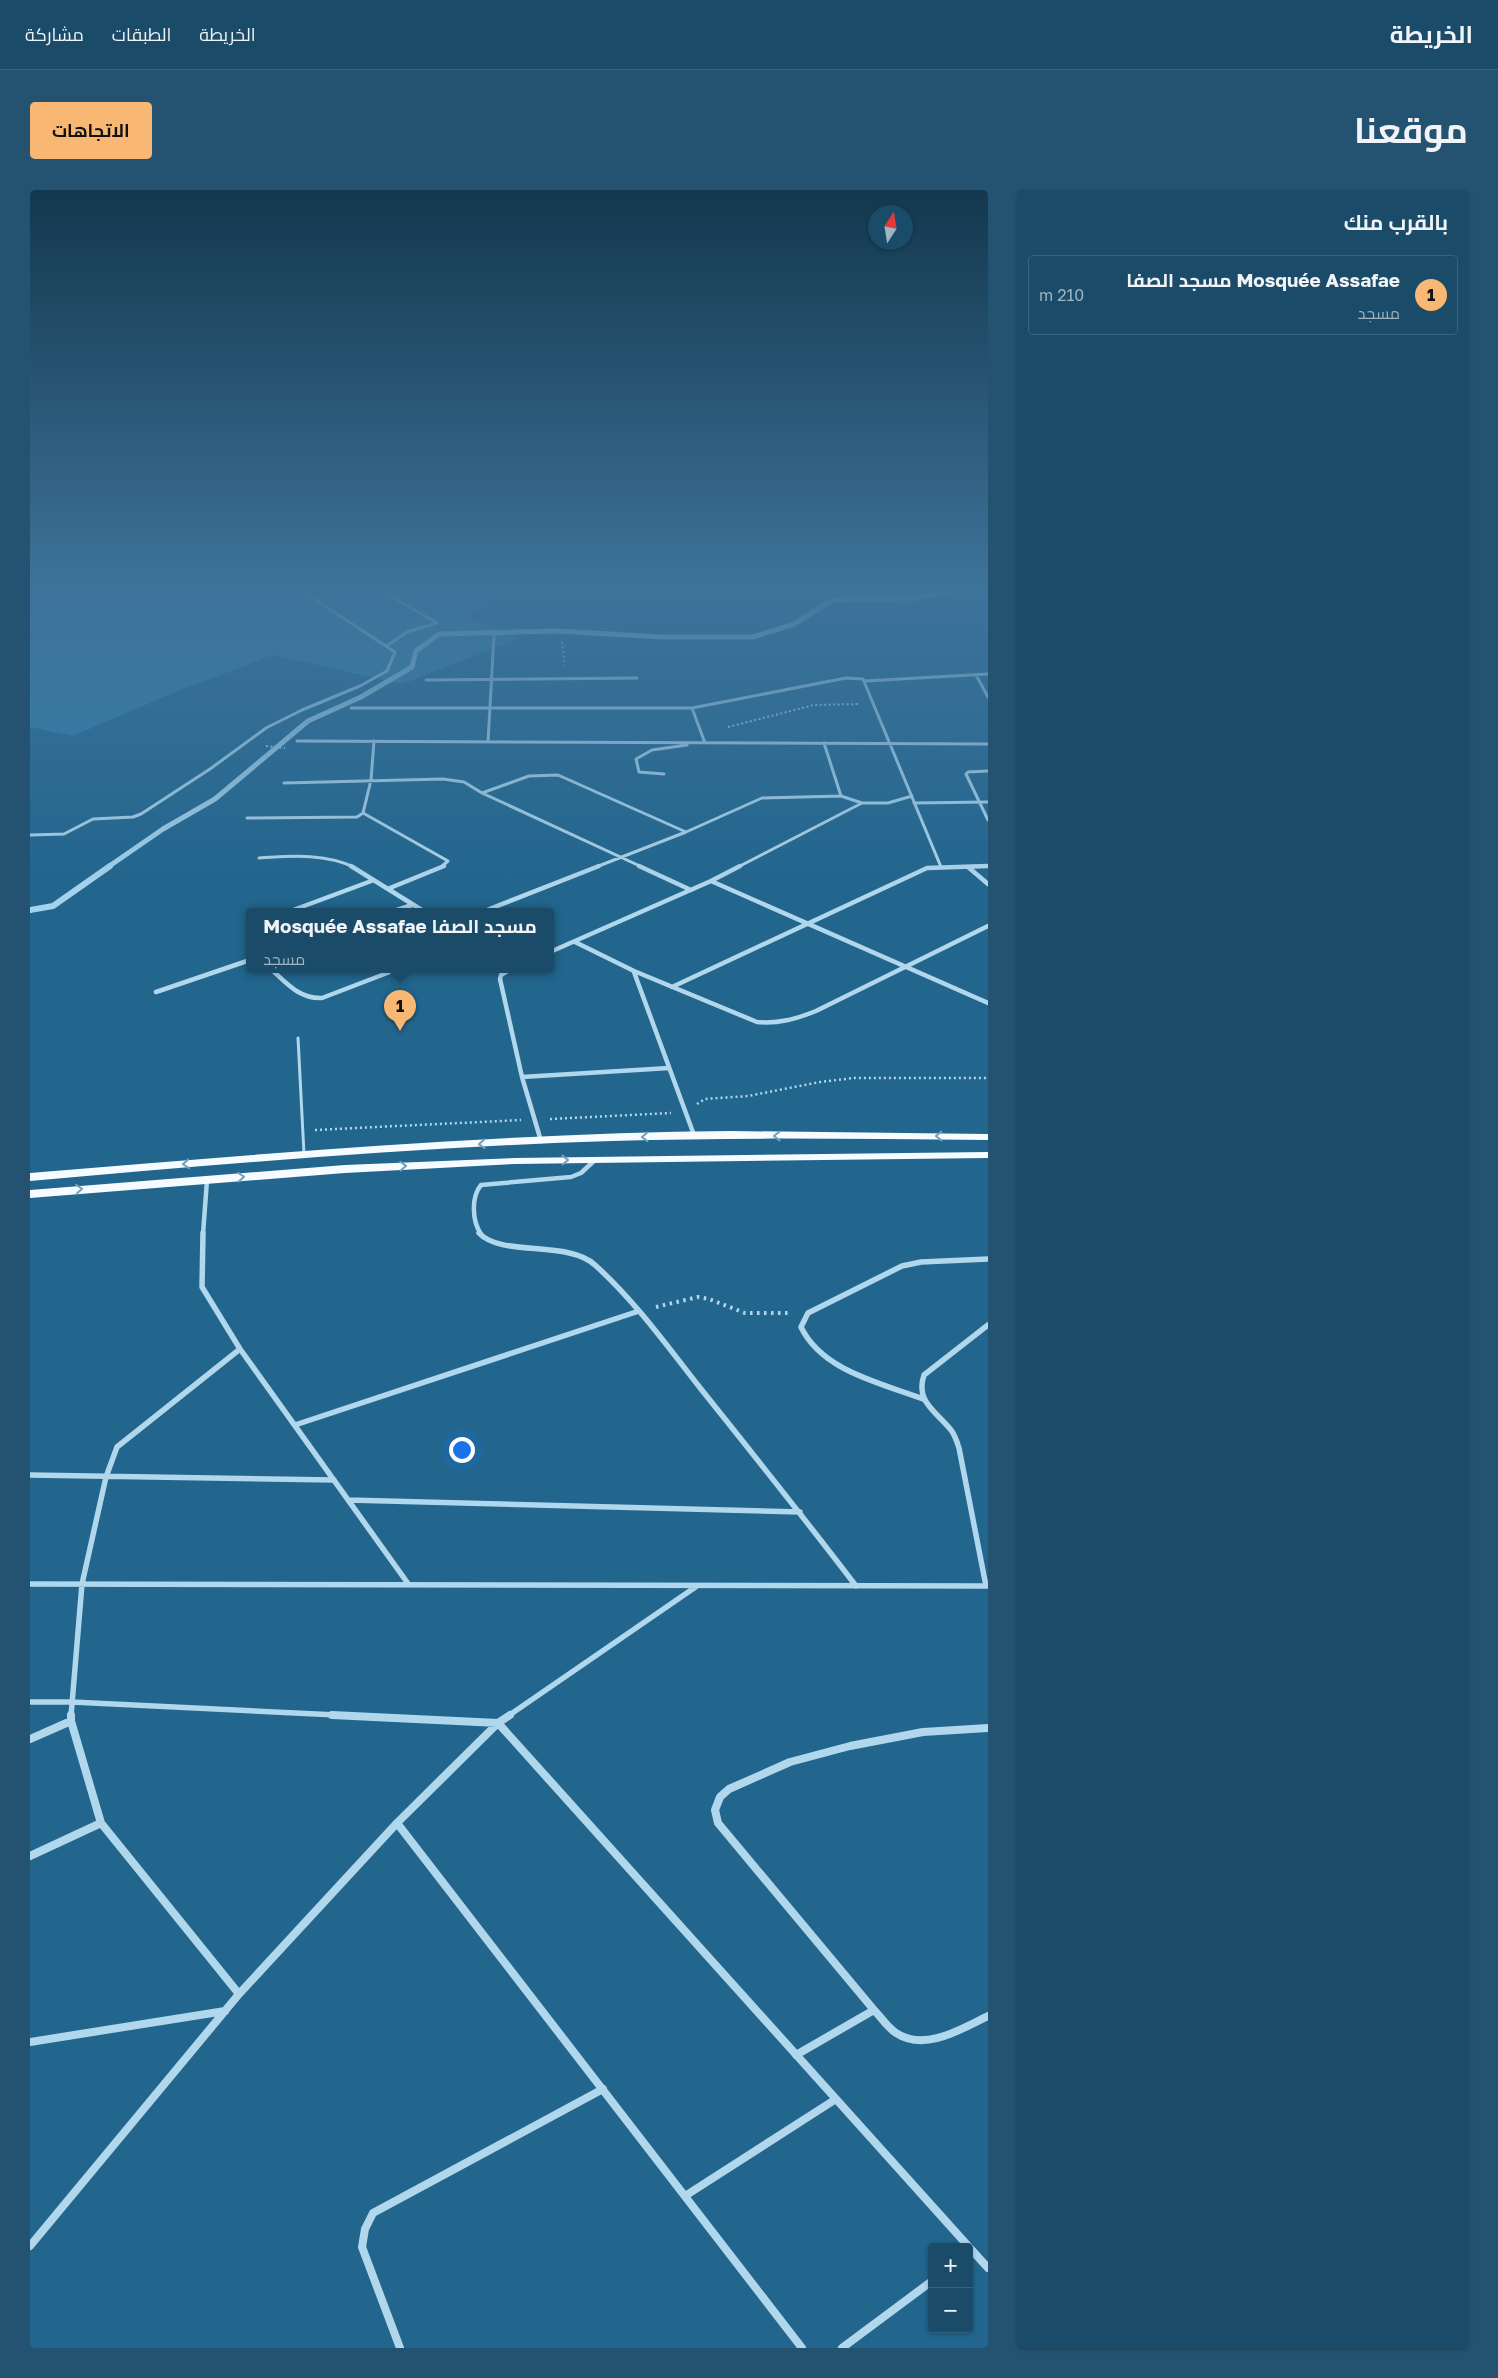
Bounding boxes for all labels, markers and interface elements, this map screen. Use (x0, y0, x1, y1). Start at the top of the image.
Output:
text: الخريطة (1390, 19, 1473, 48)
text: مشاركة (25, 23, 84, 45)
text: الطبقات (112, 23, 171, 45)
text: الخريطة (199, 23, 256, 45)
button: الاتجاهات (30, 102, 152, 159)
text: موقعنا (1354, 109, 1468, 151)
north arrow (868, 205, 913, 250)
text: بالقرب منك (1344, 209, 1448, 235)
text: Mosquée Assafae مسجد الصفا (1126, 268, 1400, 291)
text: 210 m (1039, 285, 1084, 305)
text: 1 (1427, 285, 1435, 305)
text: مسجد (1358, 303, 1400, 323)
popup (246, 908, 554, 973)
text: Mosquée Assafae مسجد الصفا (263, 914, 537, 937)
text: مسجد (263, 949, 305, 969)
pin: 1 (384, 990, 416, 1031)
one-way arrow (773, 1131, 780, 1141)
one-way arrow (935, 1131, 943, 1141)
one-way arrow (641, 1132, 648, 1142)
one-way arrow (478, 1138, 486, 1149)
one-way arrow (561, 1155, 569, 1166)
one-way arrow (182, 1158, 190, 1169)
one-way arrow (399, 1161, 407, 1172)
one-way arrow (237, 1172, 245, 1183)
one-way arrow (75, 1184, 83, 1195)
your location (449, 1437, 475, 1463)
map controls (928, 2243, 973, 2333)
button: + (928, 2243, 973, 2288)
button: − (928, 2288, 973, 2333)

